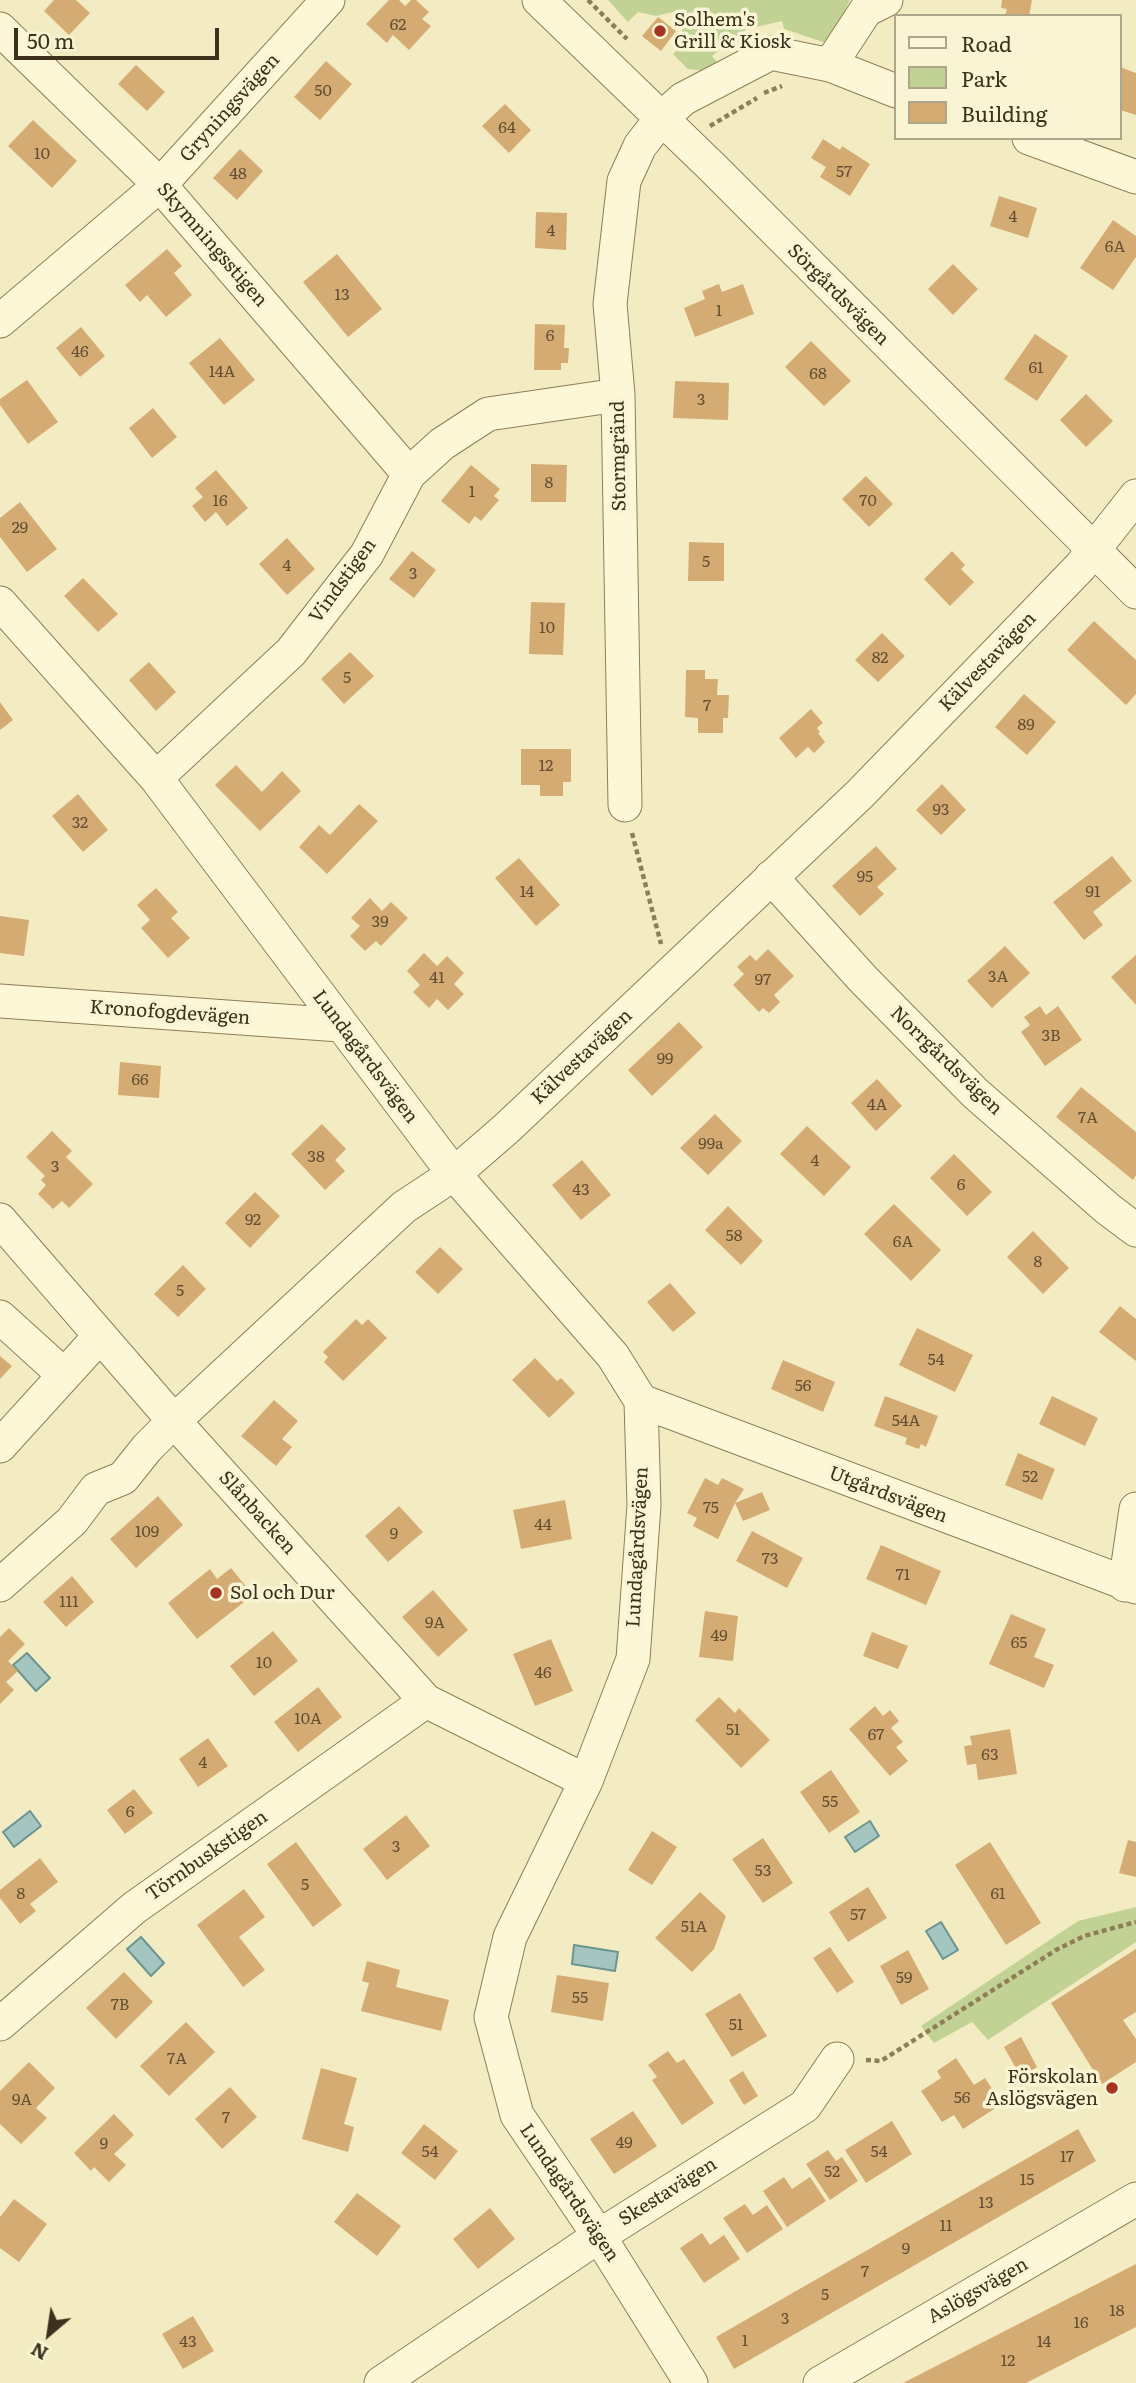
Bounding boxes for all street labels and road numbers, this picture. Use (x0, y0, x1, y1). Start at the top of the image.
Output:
street label: Gryningsvägen (175, 49, 285, 167)
street label: Skymningsstigen (152, 178, 272, 312)
street label: Sörgårdsvägen (782, 239, 894, 351)
street label: Stormgränd (607, 400, 631, 512)
street label: Vindstigen (305, 534, 381, 628)
street label: Kälvestavägen (935, 608, 1041, 716)
street label: Lundagårdsvägen (307, 986, 423, 1128)
street label: Kronofogdevägen (89, 996, 251, 1030)
street label: Norrgårdsvägen (885, 1002, 1007, 1120)
street label: Kälvestavägen (527, 1005, 637, 1109)
street label: Utgårdsvägen (825, 1462, 951, 1528)
street label: Lundagårdsvägen (622, 1466, 654, 1628)
street label: Slånbacken (214, 1467, 300, 1559)
street label: Törnbuskstigen (142, 1806, 272, 1906)
street label: Lundagårdsvägen (515, 2120, 623, 2266)
street label: Skestavägen (615, 2153, 721, 2231)
street label: Aslögsvägen (924, 2253, 1032, 2329)

